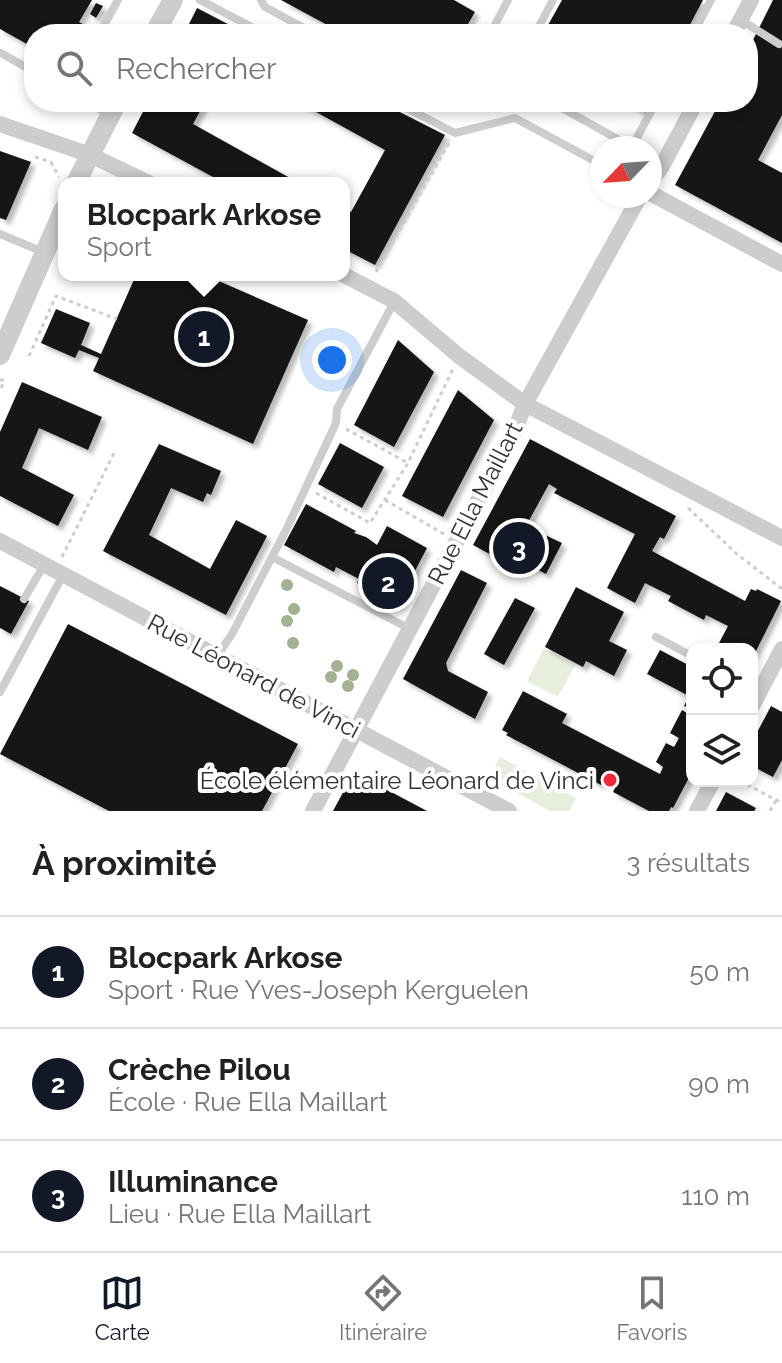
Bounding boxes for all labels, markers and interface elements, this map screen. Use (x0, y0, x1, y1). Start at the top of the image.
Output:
search box (24, 24, 758, 112)
icon: search (52, 46, 96, 90)
text: Rechercher (116, 51, 276, 86)
north arrow (590, 136, 662, 208)
popup (58, 177, 350, 281)
text: Blocpark Arkose (87, 197, 321, 232)
text: Sport (87, 232, 152, 262)
pin: 1 (178, 307, 230, 367)
your location (312, 340, 352, 380)
street label: Rue Ella Maillart (422, 417, 528, 589)
pin: 3 (493, 518, 545, 578)
pin: 2 (362, 553, 414, 613)
street label: Rue Léonard de Vinci (143, 608, 365, 744)
map controls (686, 643, 758, 787)
button: locate (686, 643, 758, 715)
button: layers (686, 715, 758, 787)
place label: École élémentaire Léonard de Vinci (200, 766, 594, 795)
marker: École élémentaire Léonard de Vinci (601, 771, 619, 789)
text: À proximité (32, 843, 217, 883)
text: 3 résultats (626, 848, 750, 878)
text: Blocpark Arkose (108, 940, 343, 975)
text: 1 (52, 957, 64, 987)
text: 50 m (689, 957, 750, 987)
text: Sport · Rue Yves-Joseph Kerguelen (108, 975, 529, 1005)
text: Crèche Pilou (108, 1052, 291, 1087)
text: 2 (51, 1069, 65, 1099)
text: 90 m (688, 1069, 750, 1099)
text: École · Rue Ella Maillart (108, 1087, 387, 1117)
text: Illuminance (108, 1164, 278, 1199)
text: 3 (51, 1181, 65, 1211)
text: 110 m (681, 1181, 750, 1211)
text: Lieu · Rue Ella Maillart (108, 1199, 371, 1229)
tab: Carte (95, 1271, 150, 1345)
tab: Itinéraire (339, 1271, 427, 1345)
tab: Favoris (617, 1271, 687, 1345)

